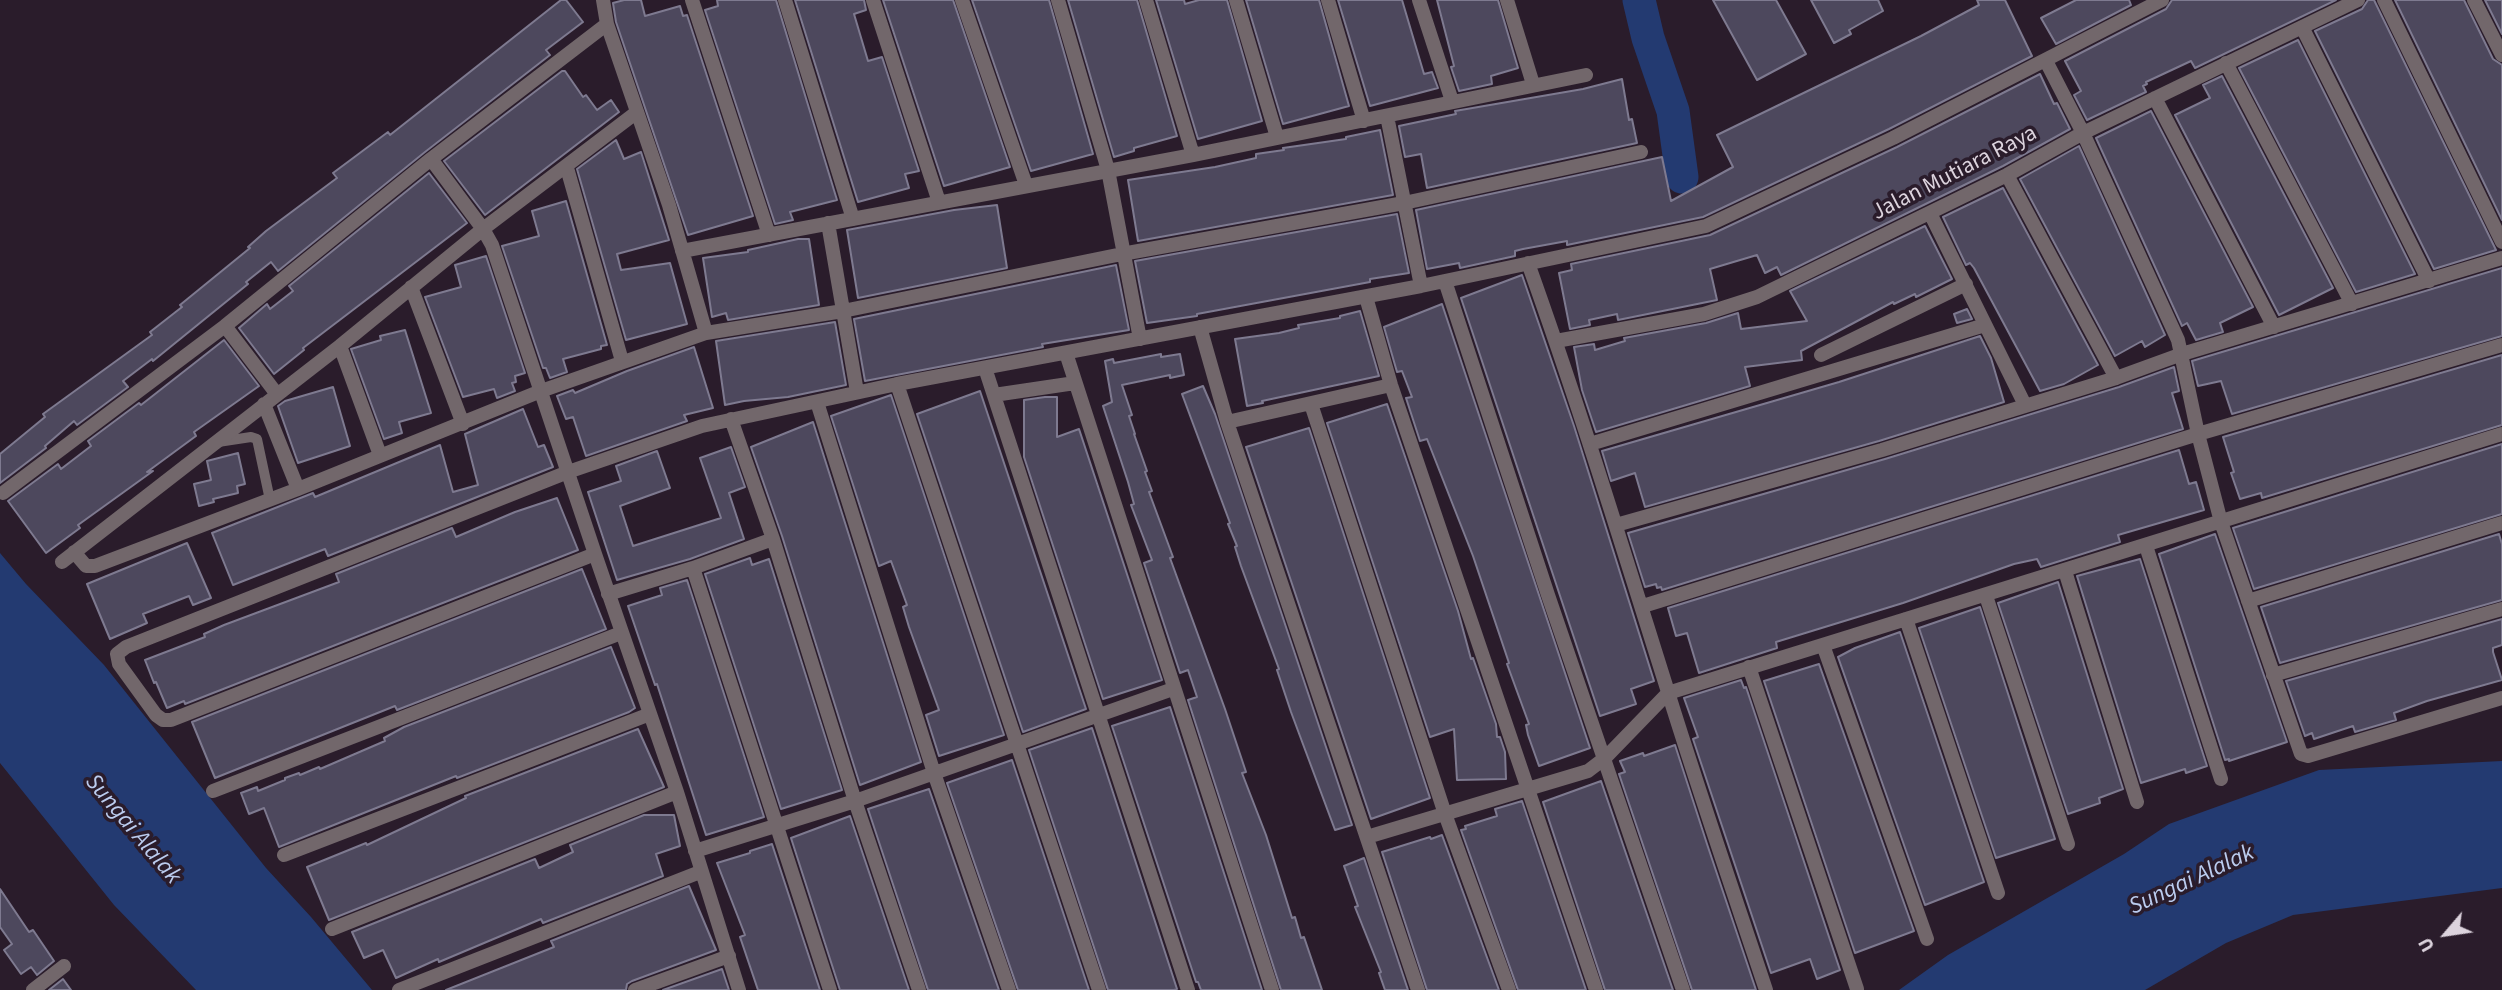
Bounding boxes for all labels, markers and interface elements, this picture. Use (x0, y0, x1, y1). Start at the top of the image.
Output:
street label: Jalan Mutiara Raya (1868, 120, 2042, 228)
water label: Sungai Alalak (78, 769, 186, 891)
water label: Sungai Alalak (2125, 839, 2259, 923)
north arrow (2411, 899, 2481, 969)
text: U (2412, 932, 2442, 957)

